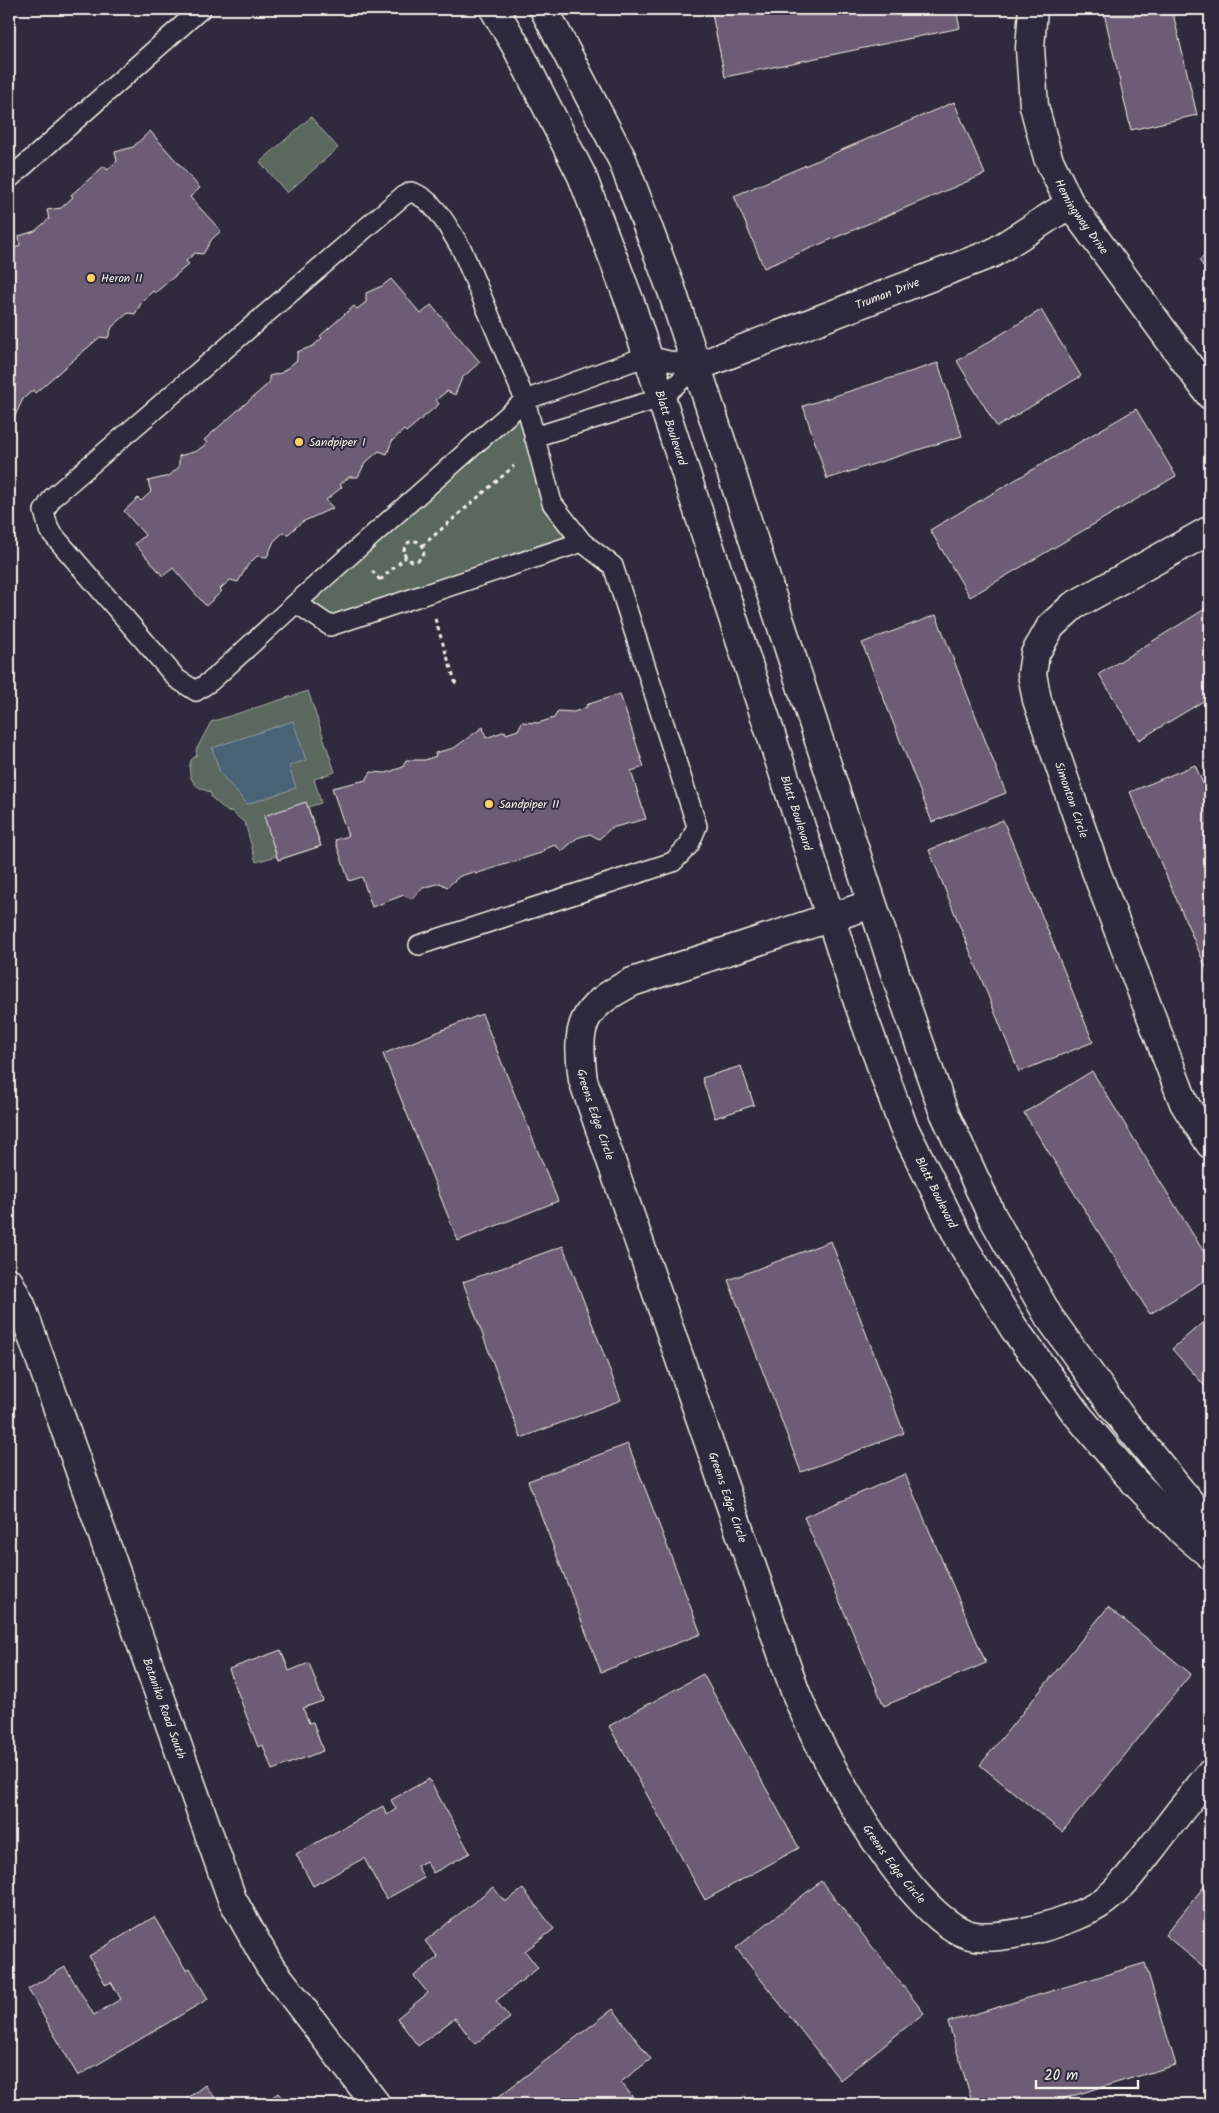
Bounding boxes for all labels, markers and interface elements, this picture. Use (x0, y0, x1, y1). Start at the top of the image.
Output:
street label: Hemingway Drive (1049, 176, 1113, 259)
place label: Heron II (101, 269, 143, 288)
marker: Heron II (85, 272, 97, 284)
street label: Truman Drive (853, 273, 923, 315)
street label: Blatt Boulevard (649, 388, 692, 469)
place label: Sandpiper I (309, 433, 366, 452)
marker: Sandpiper I (293, 436, 305, 448)
street label: Simonton Circle (1049, 759, 1093, 841)
street label: Blatt Boulevard (775, 773, 817, 854)
place label: Sandpiper II (499, 795, 560, 814)
marker: Sandpiper II (483, 798, 495, 810)
street label: Greens Edge Circle (572, 1068, 619, 1164)
street label: Blatt Boulevard (910, 1153, 962, 1233)
street label: Greens Edge Circle (703, 1449, 752, 1546)
street label: Botaniko Road South (137, 1655, 191, 1762)
street label: Greens Edge Circle (858, 1821, 930, 1909)
scale bar (1036, 2058, 1139, 2090)
text: 20 m (1044, 2064, 1078, 2088)

